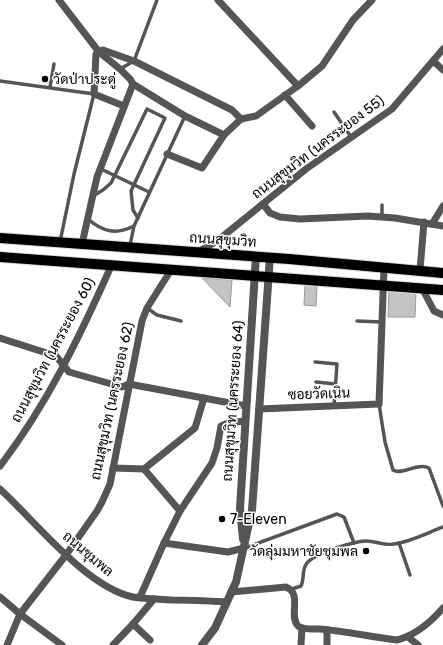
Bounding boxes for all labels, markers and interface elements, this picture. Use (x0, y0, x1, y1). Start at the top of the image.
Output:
place label: วัดป่าประดู่ (53, 71, 116, 89)
marker: วัดป่าประดู่ (40, 74, 50, 84)
street label: ถนนสุขุมวิท (นครระยอง 55) (248, 92, 388, 203)
street label: ถนนสุขุมวิท (189, 229, 257, 252)
street label: ถนนสุขุมวิท (นครระยอง 60) (8, 275, 99, 426)
street label: ถนนสุขุมวิท (นครระยอง 62) (87, 320, 138, 482)
street label: ถนนสุขุมวิท (นครระยอง 64) (219, 320, 248, 482)
street label: ซอยวัดเนิน (287, 384, 351, 404)
place label: 7-Eleven (230, 511, 287, 528)
marker: 7-Eleven (217, 514, 227, 524)
street label: ถนนชุมพล (58, 528, 117, 581)
place label: วัดลุ่มมหาชัยชุมพล (250, 543, 358, 561)
marker: วัดลุ่มมหาชัยชุมพล (361, 546, 371, 556)

